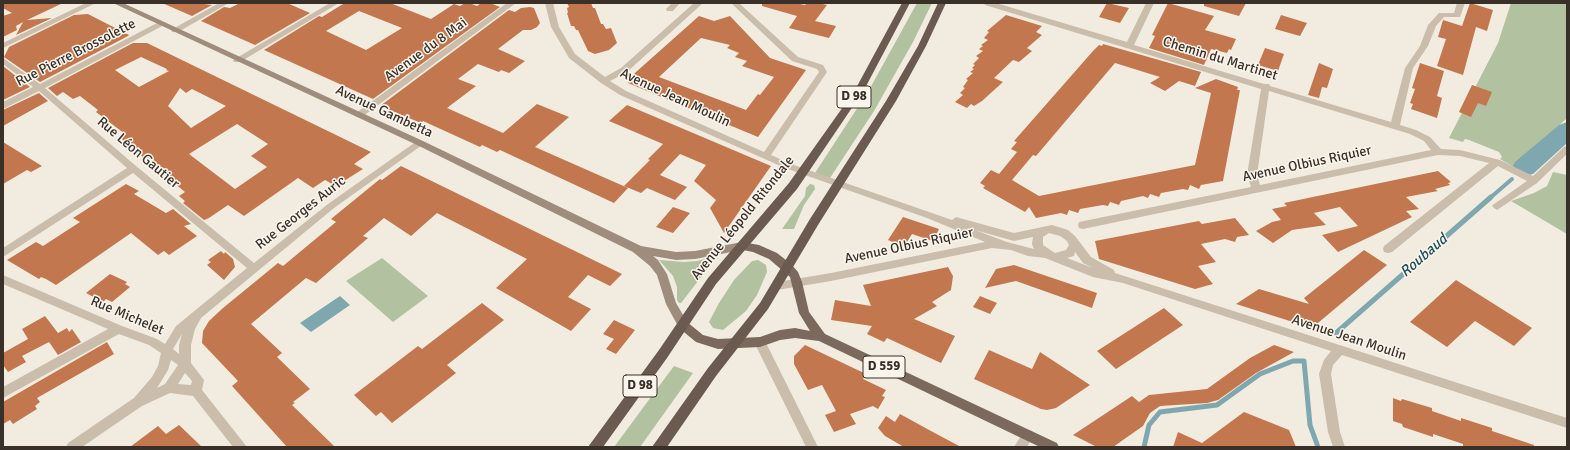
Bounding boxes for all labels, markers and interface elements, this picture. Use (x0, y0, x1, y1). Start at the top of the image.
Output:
street label: Avenue du 8 Mai (381, 14, 471, 86)
street label: Rue Pierre Brossolette (13, 15, 139, 91)
street label: Chemin du Martinet (1161, 34, 1279, 84)
street label: Avenue Jean Moulin (617, 65, 733, 131)
street label: Avenue Gambetta (333, 82, 435, 142)
road number: D 98 (837, 86, 871, 108)
street label: Rue Léon Gautier (93, 114, 183, 192)
street label: Avenue Olbius Riquier (1241, 142, 1373, 186)
street label: Avenue Léopold Ritondale (688, 153, 798, 283)
street label: Rue Georges Auric (253, 173, 349, 253)
street label: Avenue Olbius Riquier (843, 224, 975, 268)
water label: Roubaud (1397, 231, 1451, 281)
street label: Rue Michelet (88, 293, 166, 339)
street label: Avenue Jean Moulin (1289, 312, 1409, 364)
road number: D 559 (863, 356, 905, 378)
road number: D 98 (623, 375, 657, 397)

